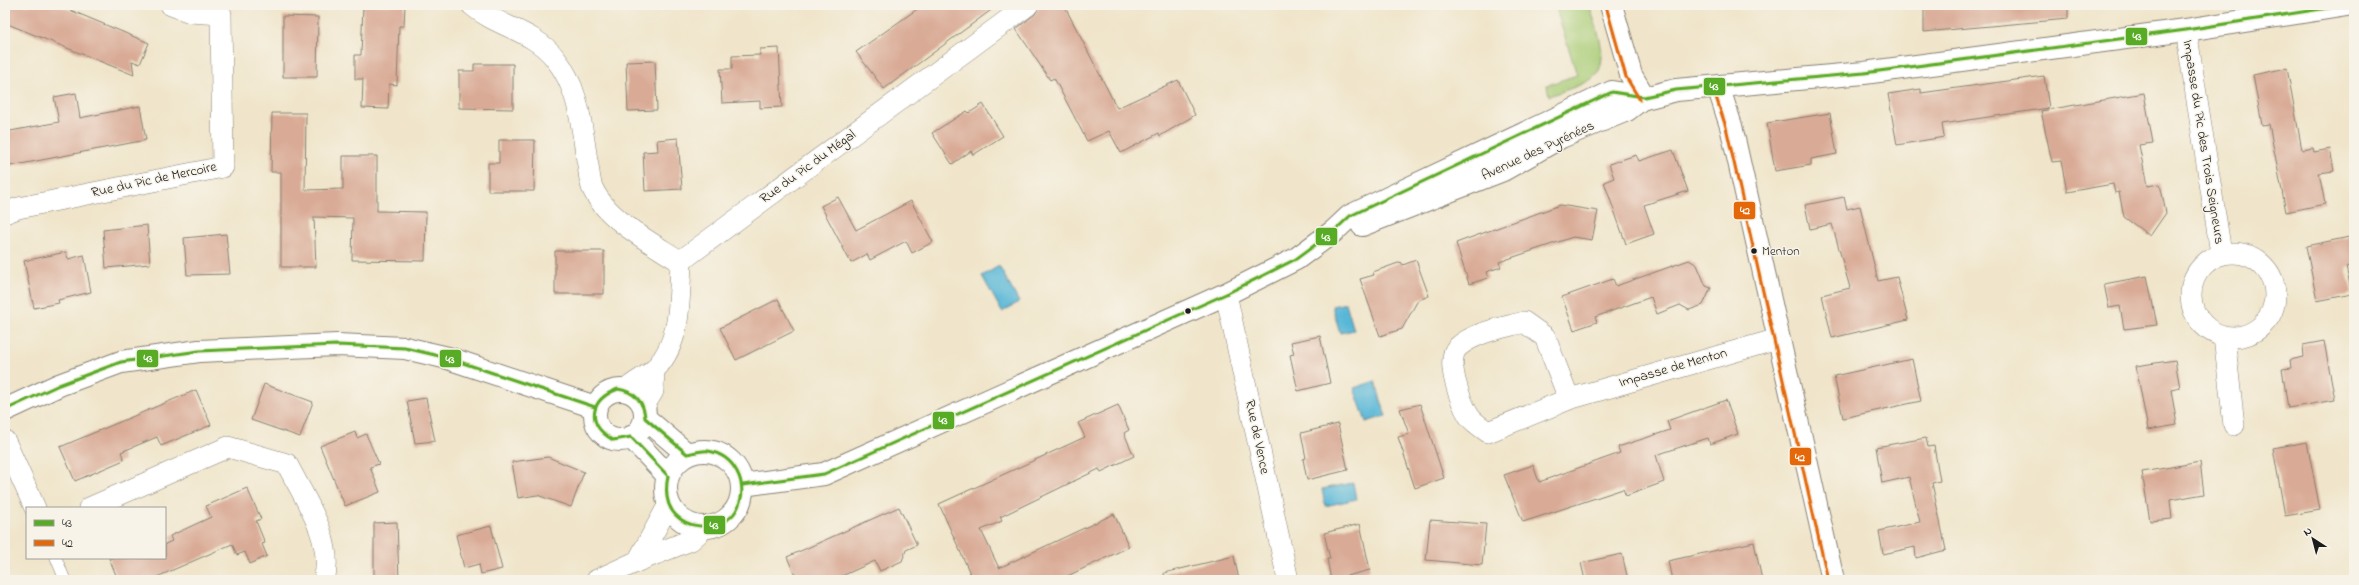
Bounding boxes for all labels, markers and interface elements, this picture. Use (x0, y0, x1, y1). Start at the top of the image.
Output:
line badge: 43 (2125, 27, 2148, 46)
text: 43 (2131, 29, 2142, 45)
street label: Impasse du Pic des Trois Seigneurs (2175, 38, 2230, 246)
line badge: 43 (1703, 77, 1726, 96)
text: 43 (1708, 79, 1719, 95)
street label: Avenue des Pyrénées (1478, 116, 1598, 187)
street label: Rue du Pic du Mégal (755, 125, 861, 210)
street label: Rue du Pic de Mercoire (89, 156, 219, 204)
line badge: 42 (1733, 201, 1756, 220)
text: 42 (1739, 203, 1751, 219)
line badge: 43 (1315, 227, 1338, 246)
text: 43 (1320, 230, 1331, 246)
place label: Menton (1762, 242, 1800, 261)
marker: Menton (1749, 246, 1759, 256)
unlabelled marker (1183, 306, 1193, 316)
street label: Impasse de Menton (1616, 343, 1730, 393)
line badge: 43 (136, 349, 159, 368)
line badge: 43 (439, 349, 462, 368)
text: 43 (142, 351, 153, 367)
text: 43 (444, 352, 455, 368)
street label: Rue de Vence (1239, 398, 1275, 477)
line badge: 43 (932, 411, 955, 430)
text: 43 (937, 413, 948, 429)
line badge: 42 (1789, 447, 1812, 466)
text: 42 (1794, 450, 1806, 466)
legend (26, 507, 166, 559)
text: 43 (62, 515, 72, 533)
line badge: 43 (703, 515, 726, 535)
text: 43 (708, 518, 719, 534)
north arrow (2293, 519, 2333, 559)
text: N (2300, 523, 2315, 540)
text: 42 (62, 535, 73, 553)

